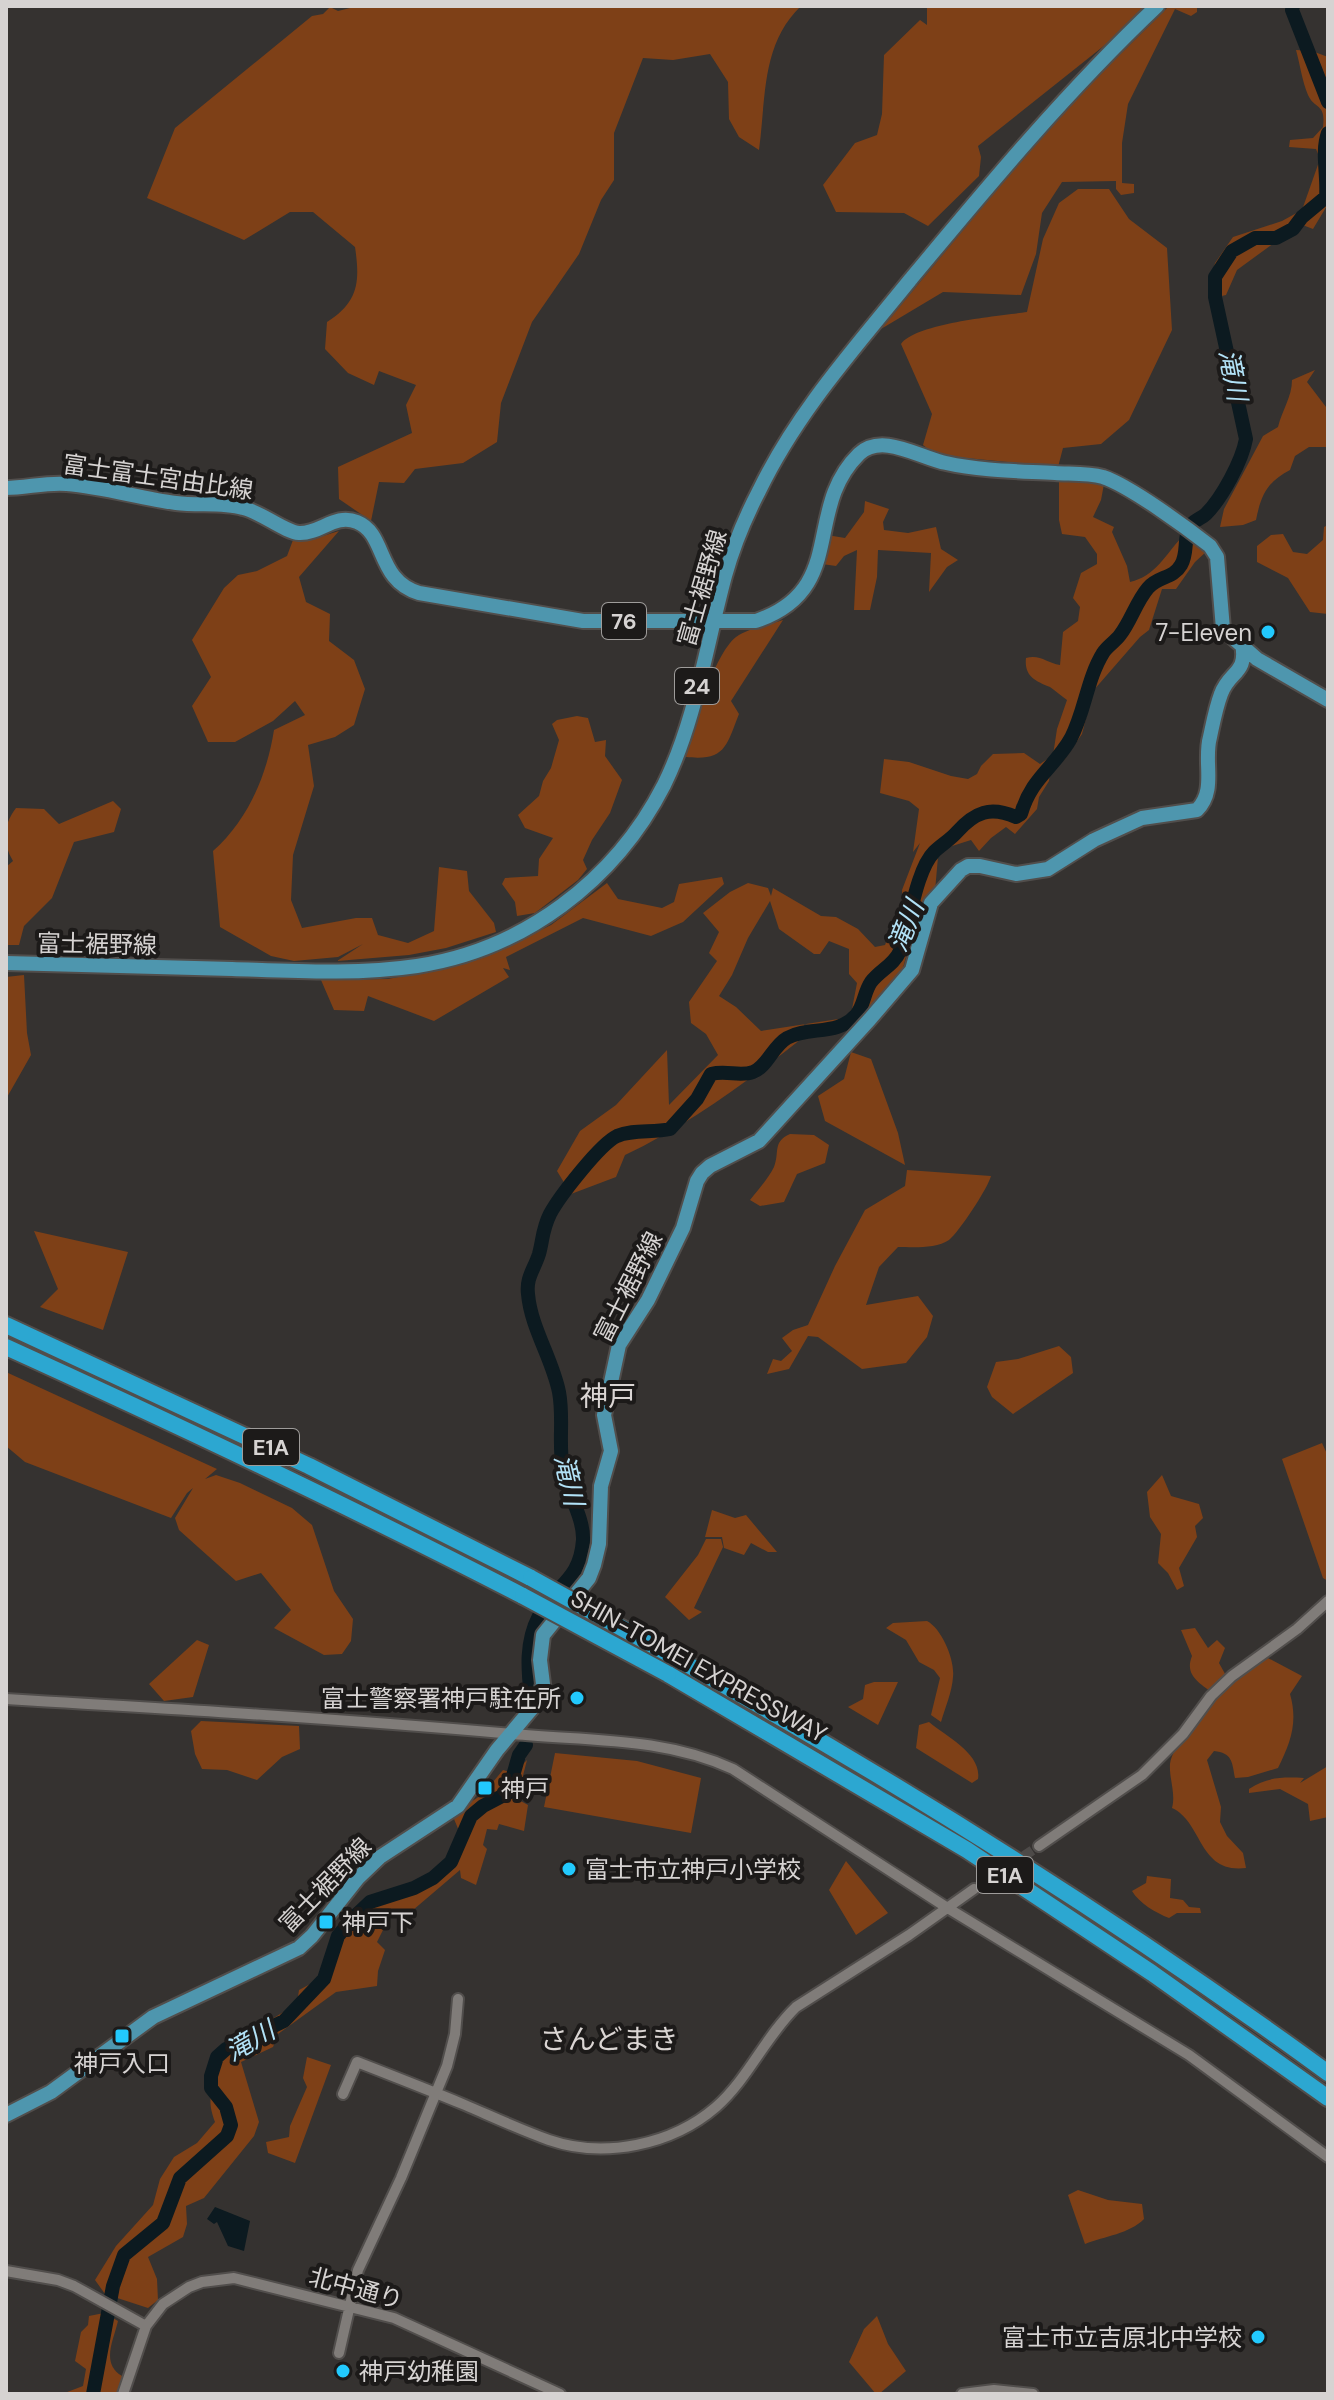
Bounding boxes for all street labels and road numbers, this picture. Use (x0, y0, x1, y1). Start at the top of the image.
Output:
street label: 富士富士宮由比線 (61, 448, 255, 506)
street label: 富士裾野線 (671, 526, 733, 650)
road number: 76 (602, 603, 646, 639)
road number: 24 (675, 668, 719, 704)
street label: 富士裾野線 (37, 927, 157, 961)
street label: 富士裾野線 (587, 1227, 669, 1347)
road number: E1A (243, 1429, 299, 1465)
street label: SHIN-TOMEI EXPRESSWAY (566, 1583, 833, 1749)
street label: 富士裾野線 (272, 1831, 378, 1939)
road number: E1A (977, 1857, 1033, 1893)
street label: 北中通り (306, 2261, 406, 2315)

